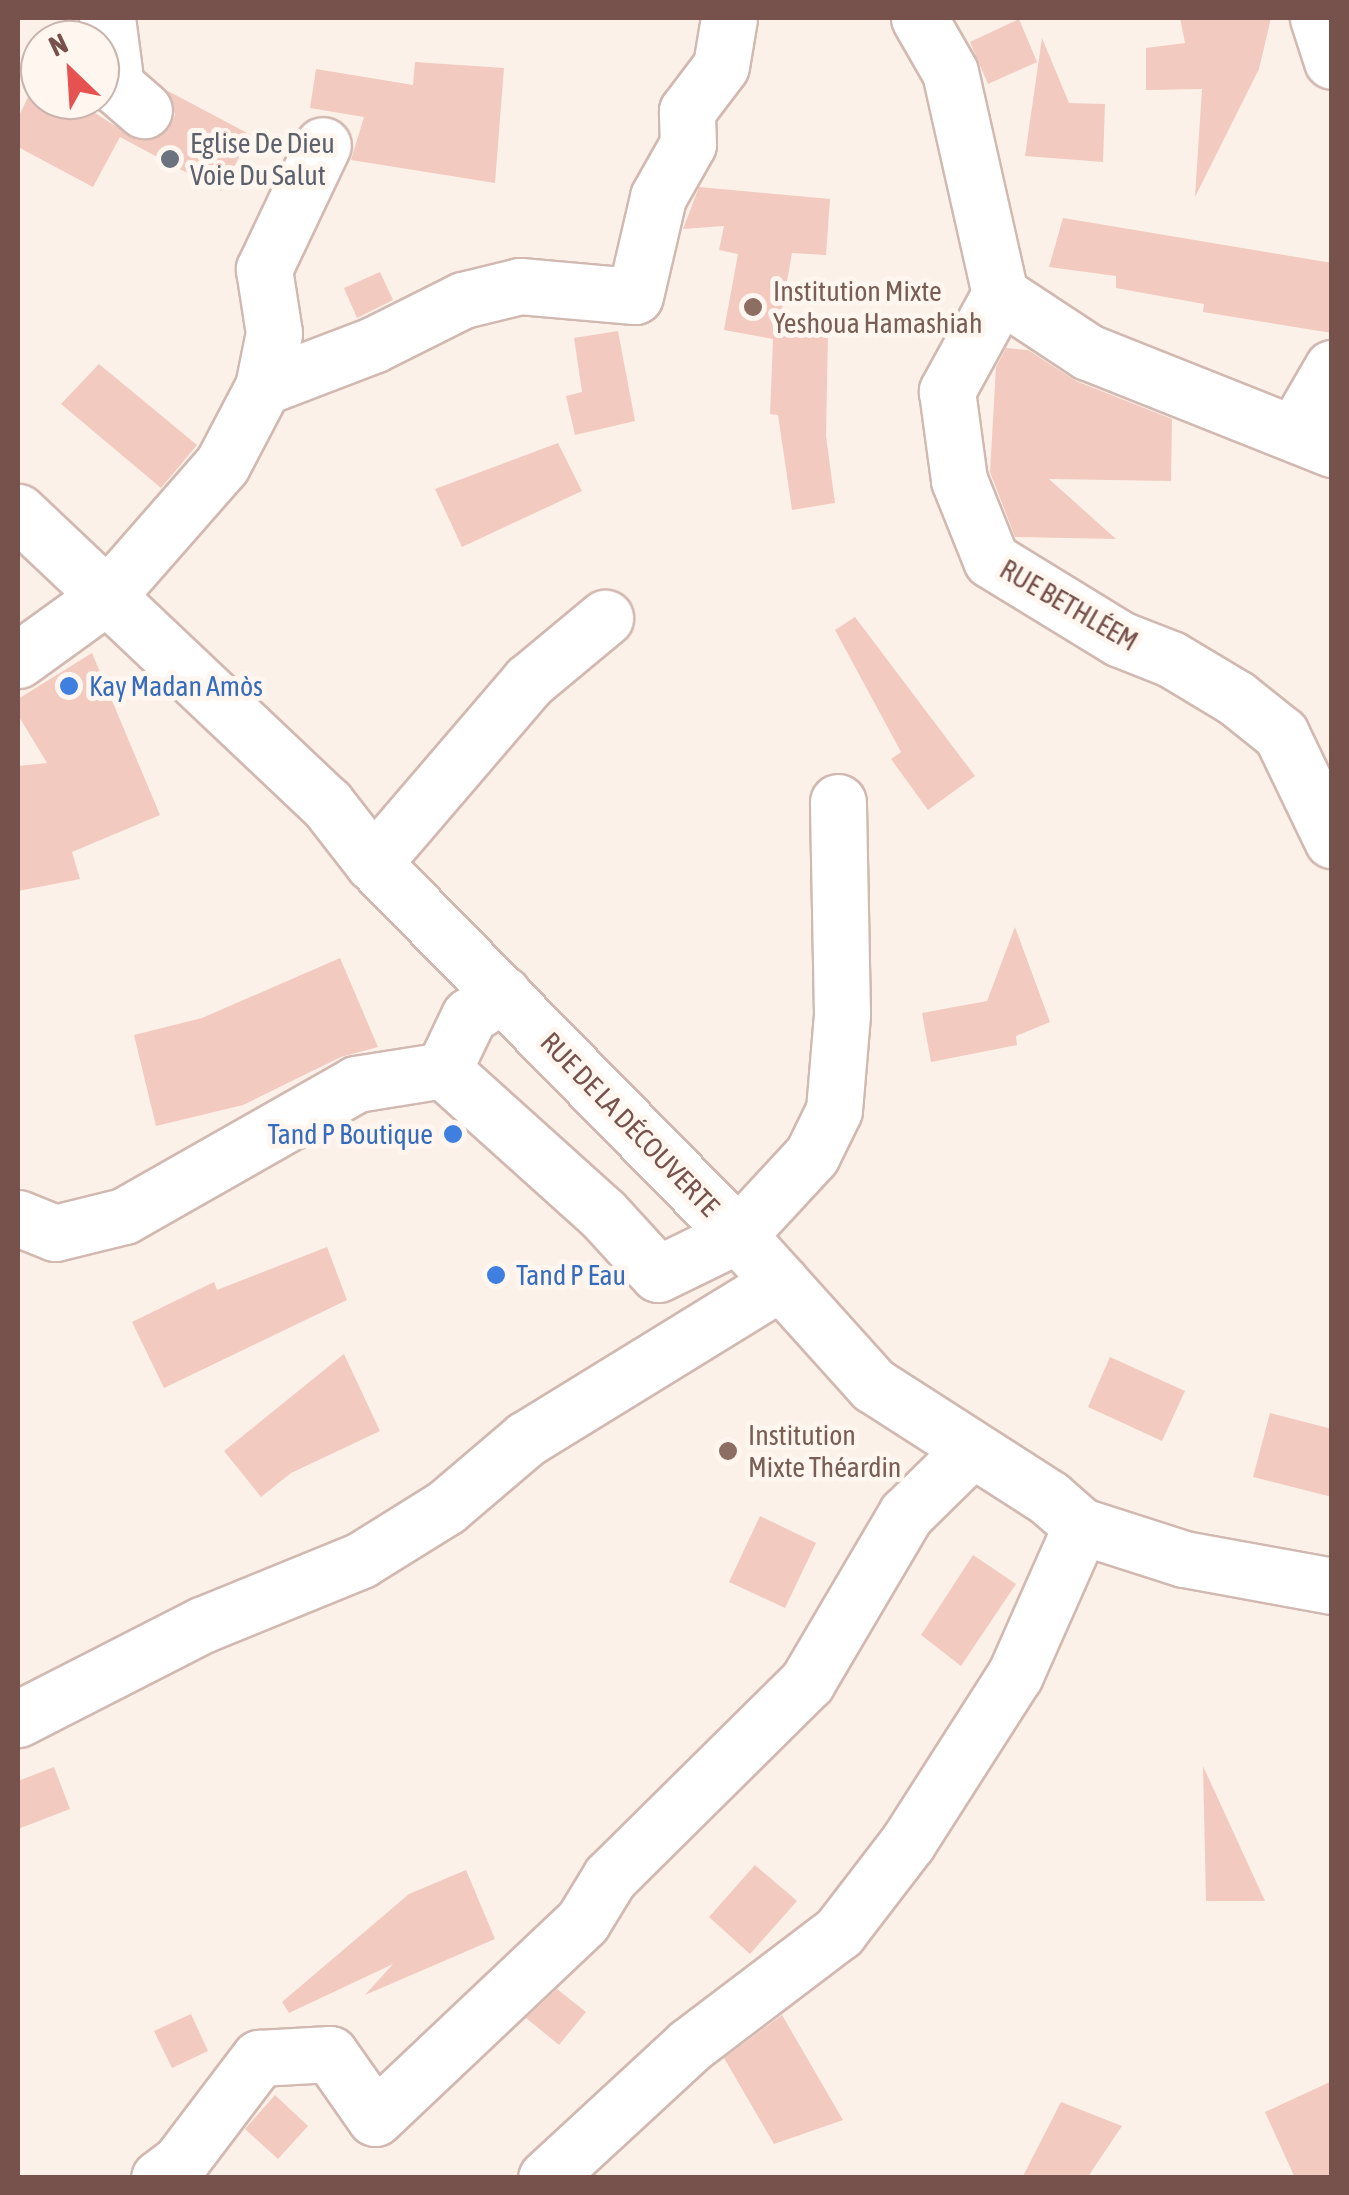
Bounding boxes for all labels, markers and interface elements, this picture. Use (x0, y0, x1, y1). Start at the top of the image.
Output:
north arrow (20, 20, 120, 120)
text: N (44, 27, 72, 63)
place label: Eglise De Dieu Voie Du Salut (190, 126, 335, 192)
marker: Eglise De Dieu Voie Du Salut (159, 148, 181, 170)
place label: Institution Mixte Yeshoua Hamashiah (773, 274, 982, 340)
marker: Institution Mixte Yeshoua Hamashiah (742, 296, 764, 318)
street label: RUE BETHLÉEM (994, 552, 1144, 658)
place label: Kay Madan Amòs (89, 669, 263, 703)
marker: Kay Madan Amòs (58, 675, 80, 697)
street label: RUE DE LA DÉCOUVERTE (534, 1025, 726, 1223)
place label: Tand P Boutique (267, 1117, 433, 1151)
marker: Tand P Boutique (442, 1123, 464, 1145)
place label: Tand P Eau (516, 1258, 626, 1292)
marker: Tand P Eau (485, 1264, 507, 1286)
place label: Institution Mixte Théardin (748, 1418, 901, 1484)
marker: Institution Mixte Théardin (717, 1440, 739, 1462)

